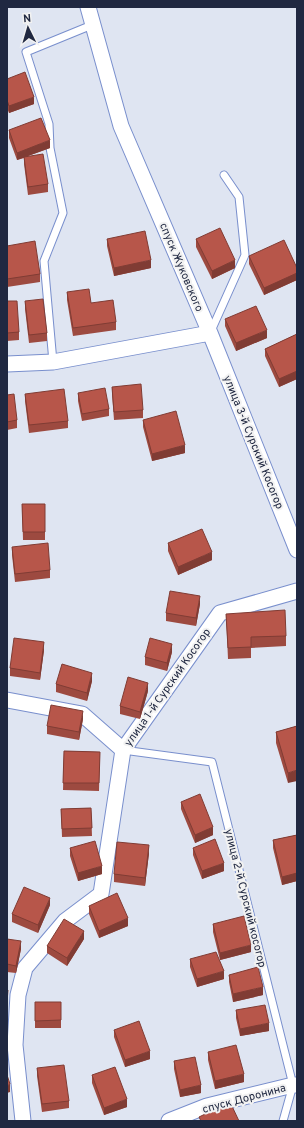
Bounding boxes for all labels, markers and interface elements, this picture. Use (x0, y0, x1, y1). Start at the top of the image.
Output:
north arrow (8, 8, 48, 48)
text: N (23, 12, 32, 26)
street label: спуск Жуковского (156, 221, 206, 314)
street label: улица 3-й Сурский Косогор (220, 374, 286, 511)
street label: улица 1-й Сурский Косогор (122, 626, 214, 749)
street label: улица 2-й Сурский косогор (221, 828, 269, 969)
street label: спуск Доронина (201, 1081, 288, 1117)

